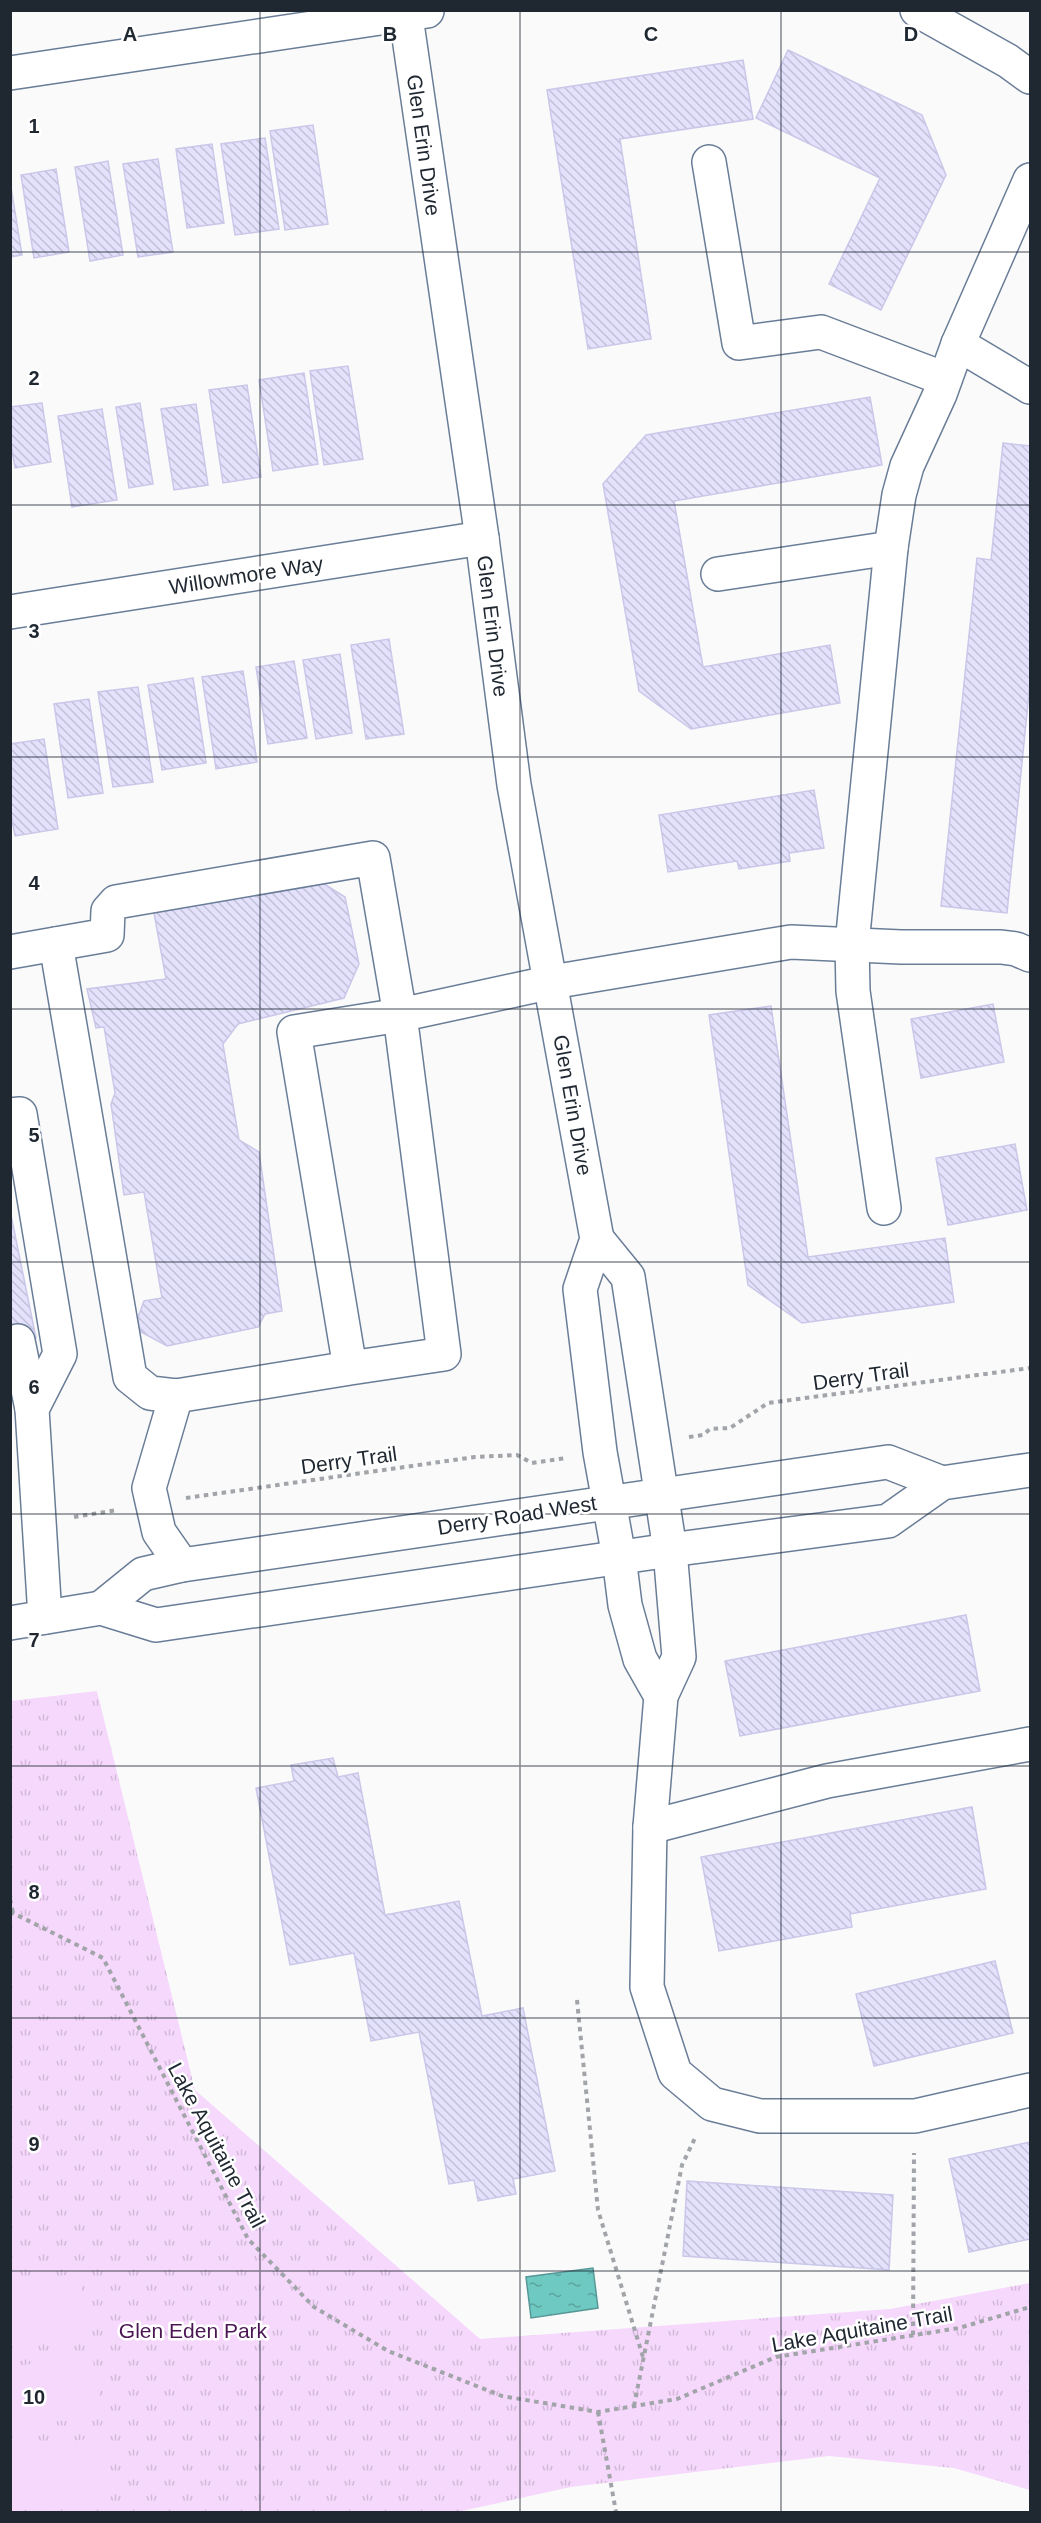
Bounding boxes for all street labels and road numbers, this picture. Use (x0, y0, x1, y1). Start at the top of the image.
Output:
street label: Glen Erin Drive (403, 73, 445, 217)
street label: Willowmore Way (167, 551, 325, 599)
street label: Glen Erin Drive (473, 554, 513, 698)
street label: Glen Erin Drive (549, 1033, 597, 1177)
street label: Derry Trail (811, 1358, 911, 1394)
street label: Derry Trail (299, 1442, 399, 1478)
street label: Derry Road West (436, 1491, 598, 1539)
street label: Lake Aquitaine Trail (164, 2059, 270, 2231)
street label: Lake Aquitaine Trail (770, 2302, 954, 2356)

